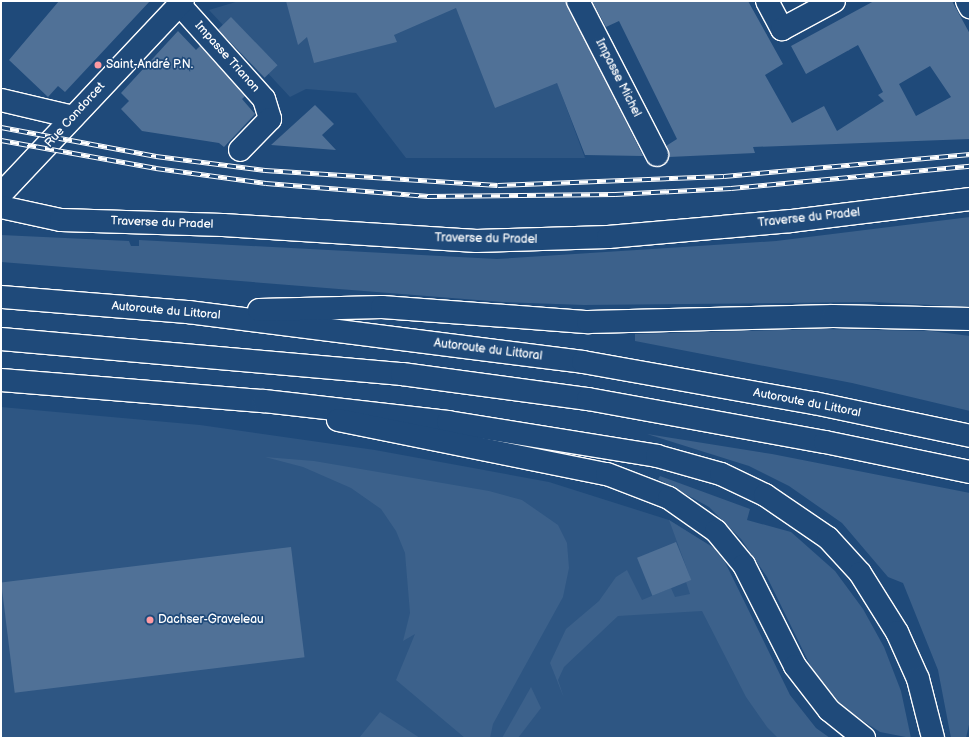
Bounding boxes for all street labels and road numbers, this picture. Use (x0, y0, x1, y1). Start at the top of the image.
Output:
street label: Impasse Trianon (191, 19, 263, 95)
street label: Impasse Michel (592, 37, 644, 119)
street label: Rue Condorcet (42, 79, 108, 151)
street label: Traverse du Pradel (757, 205, 861, 231)
street label: Traverse du Pradel (110, 214, 214, 232)
street label: Traverse du Pradel (434, 231, 538, 247)
street label: Autoroute du Littoral (111, 299, 221, 323)
street label: Autoroute du Littoral (433, 336, 543, 364)
street label: Autoroute du Littoral (752, 386, 862, 420)

